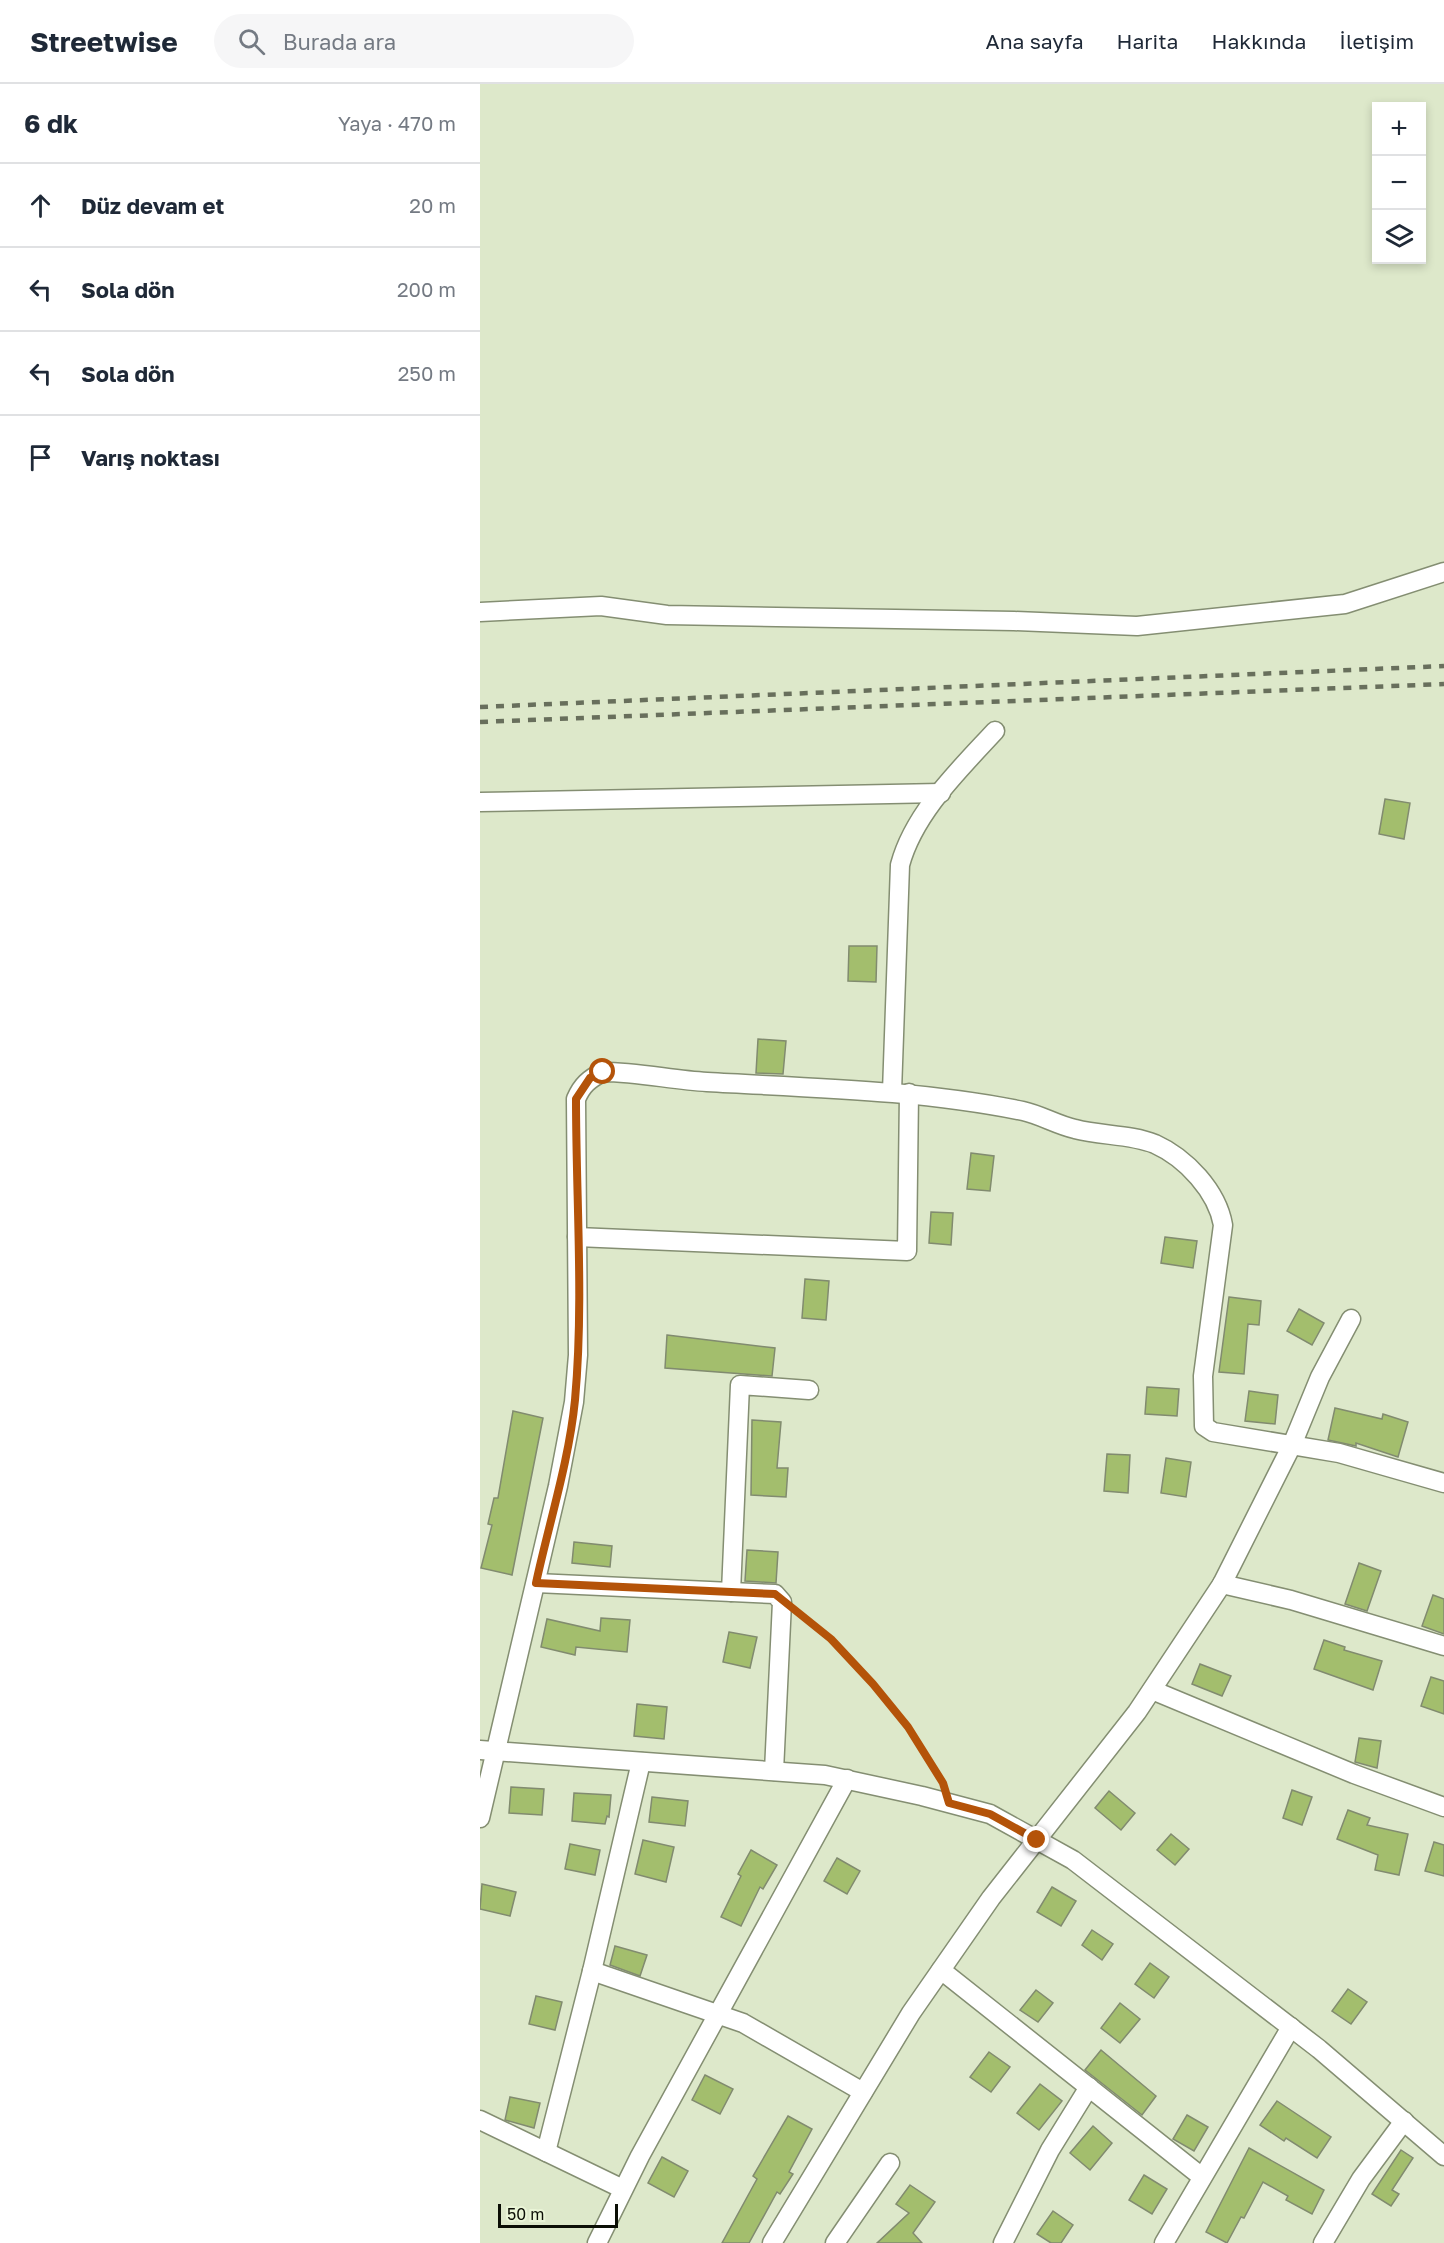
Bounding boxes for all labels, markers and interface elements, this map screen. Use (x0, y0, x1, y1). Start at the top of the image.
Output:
search box (214, 14, 634, 68)
text: Streetwise (30, 25, 178, 58)
icon: search (235, 25, 268, 58)
text: Burada ara (283, 28, 396, 55)
text: Ana sayfa (986, 28, 1084, 54)
text: Harita (1117, 28, 1178, 54)
text: Hakkında (1211, 28, 1306, 54)
text: İletişim (1339, 28, 1414, 54)
map controls (1372, 102, 1426, 264)
button: + (1372, 102, 1426, 156)
text: 6 dk (24, 108, 78, 139)
text: Yaya · 470 m (338, 111, 456, 135)
button: − (1372, 156, 1426, 210)
icon: ahead (24, 189, 57, 222)
text: Düz devam et (81, 192, 224, 219)
text: 20 m (409, 193, 456, 217)
button: layers (1372, 210, 1426, 264)
icon: left (24, 273, 57, 306)
text: Sola dön (81, 276, 175, 303)
text: 200 m (397, 277, 456, 301)
icon: left (24, 357, 57, 390)
text: Sola dön (81, 360, 175, 387)
text: 250 m (398, 361, 456, 385)
icon: arrive (24, 441, 57, 474)
text: Varış noktası (81, 444, 220, 471)
route start (589, 1058, 615, 1084)
route end (1023, 1826, 1049, 1852)
scale bar (498, 2201, 618, 2228)
text: 50 m (507, 2204, 544, 2224)

